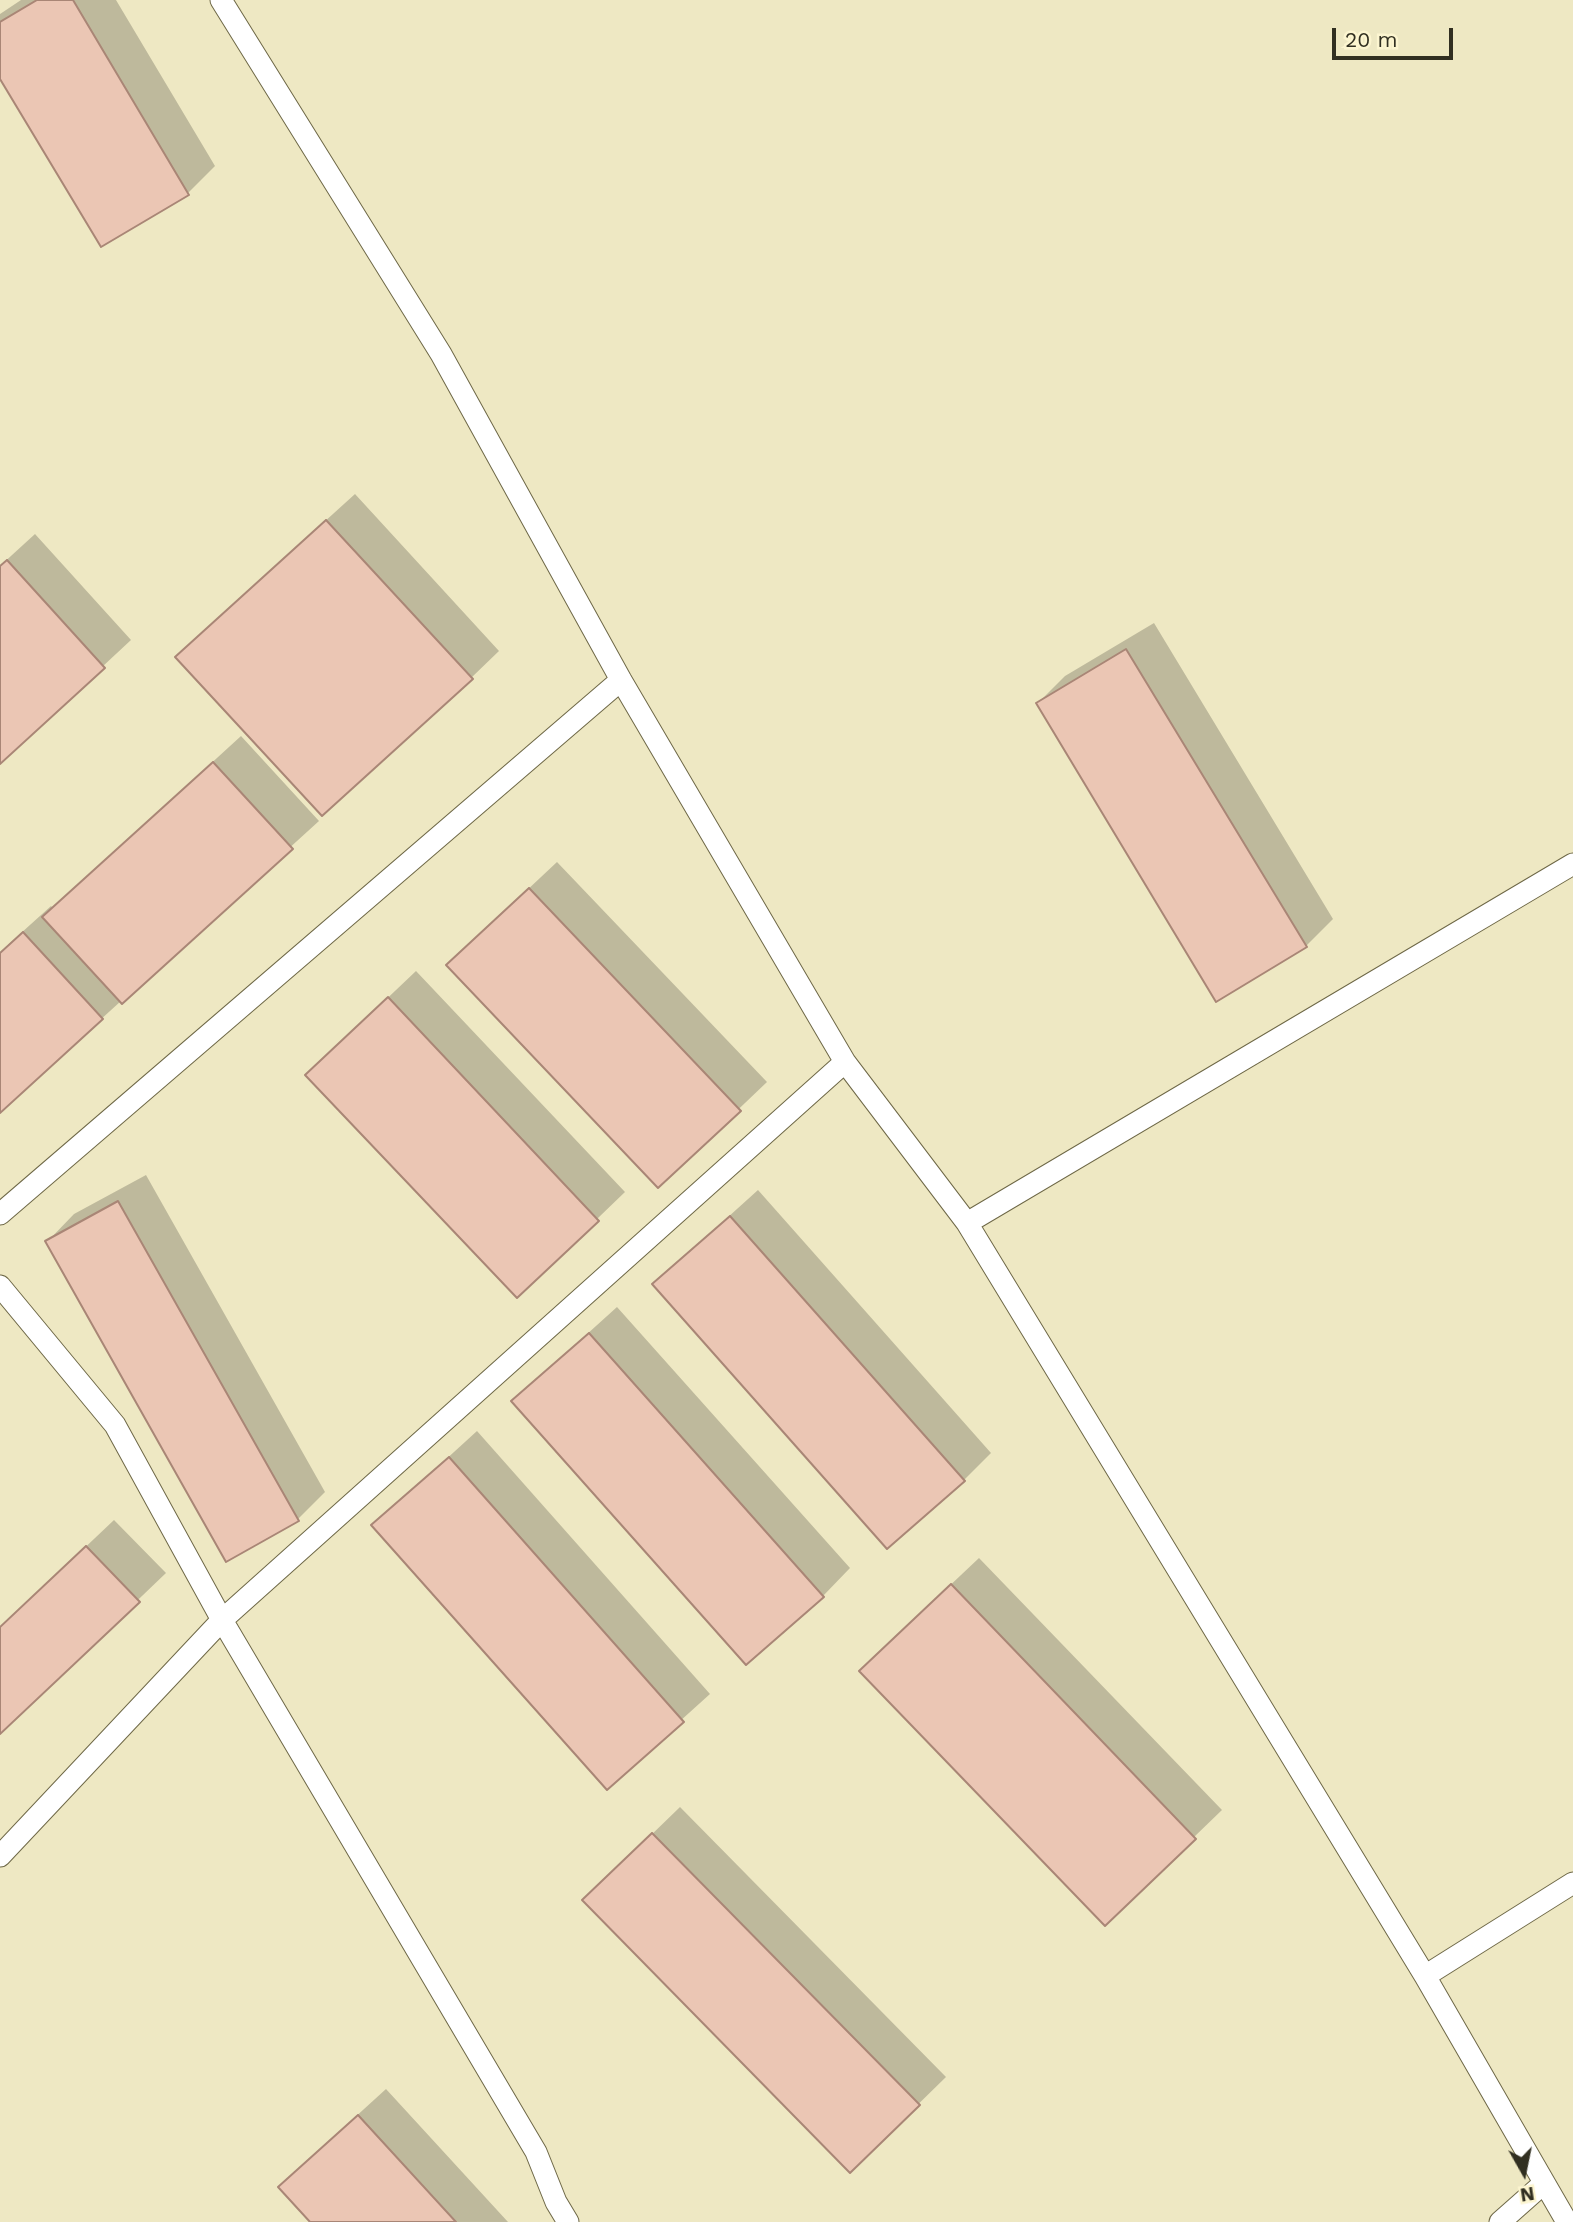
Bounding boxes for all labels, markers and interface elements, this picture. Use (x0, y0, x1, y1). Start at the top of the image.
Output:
scale bar (1335, 14, 1456, 58)
text: 20 m (1345, 27, 1397, 52)
north arrow (1489, 2138, 1559, 2208)
text: N (1519, 2182, 1536, 2207)

